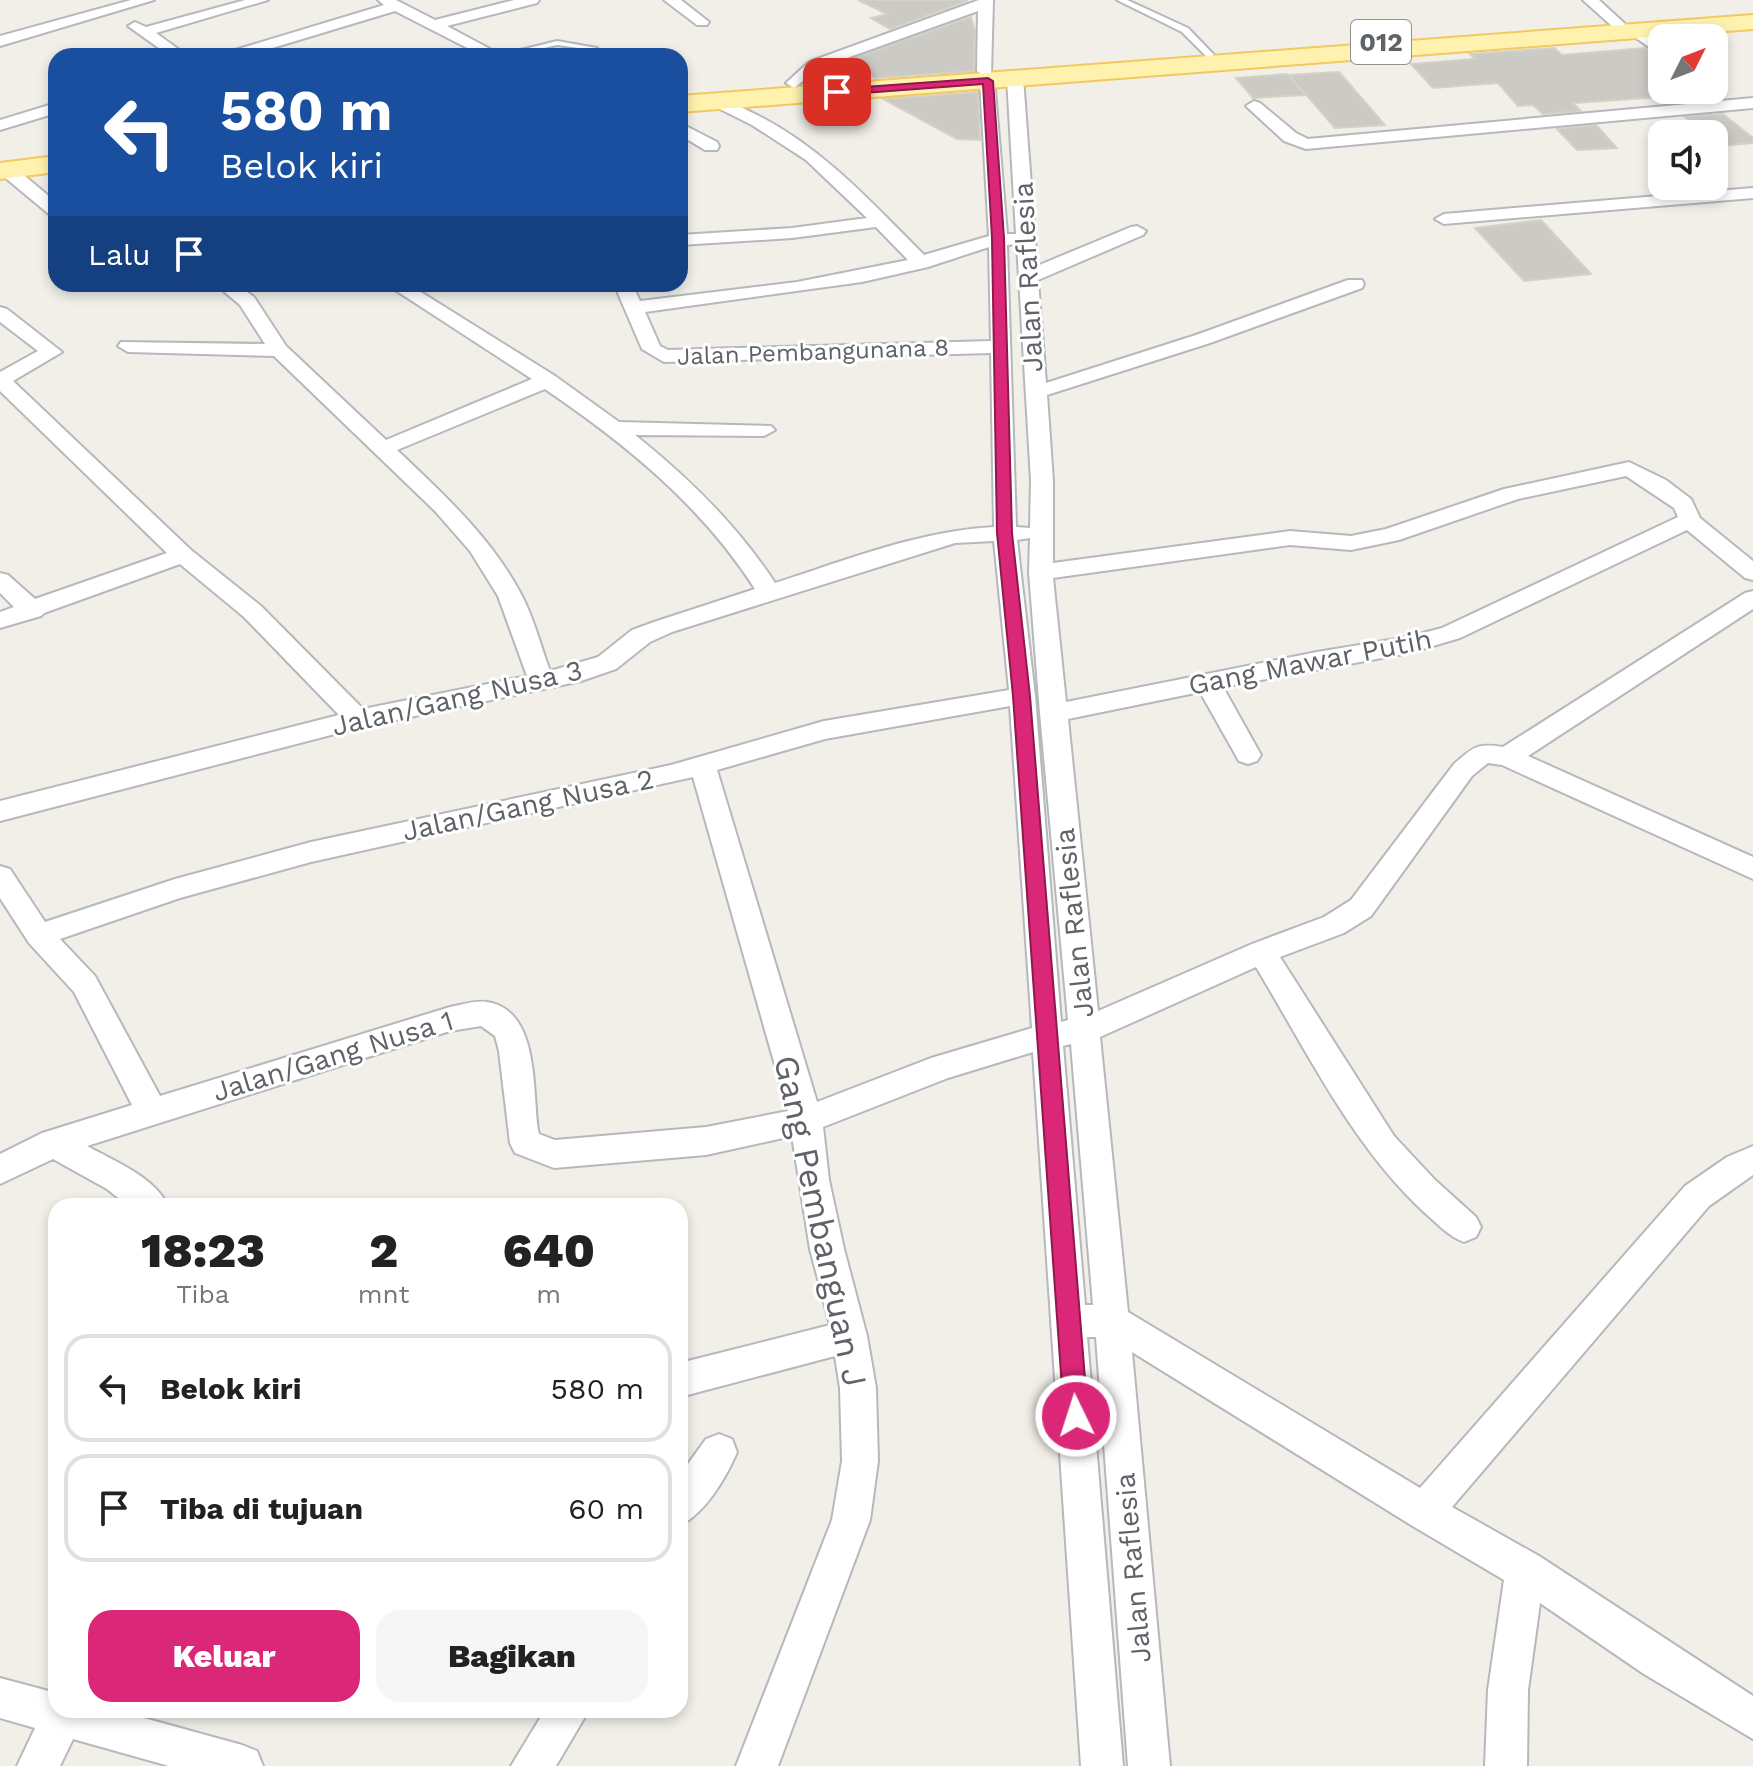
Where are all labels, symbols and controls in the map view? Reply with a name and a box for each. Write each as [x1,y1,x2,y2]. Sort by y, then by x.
road number: 012 [1351,20,1411,64]
north arrow [1648,24,1728,104]
map controls [1648,24,1728,200]
pin [803,58,871,126]
icon: arrive [815,70,859,114]
text: 580 m [220,78,393,144]
icon: left [88,80,192,184]
button: sound [1648,120,1728,200]
text: Belok kiri [220,145,383,187]
street label: Jalan Raflesia [1007,181,1049,373]
icon: arrive [167,232,211,276]
text: Lalu [88,237,151,272]
street label: Jalan Pembangunana 8 [676,333,950,371]
street label: Gang Mawar Putih [1185,622,1435,702]
street label: Jalan/Gang Nusa 3 [329,653,585,743]
street label: Jalan/Gang Nusa 2 [399,762,657,848]
street label: Jalan Raflesia [1048,826,1100,1020]
street label: Jalan/Gang Nusa 1 [209,1004,457,1108]
street label: Gang Pembanguan J [766,1052,876,1390]
text: 18:23 [141,1222,265,1279]
text: 2 [369,1222,398,1279]
text: 640 [502,1222,595,1279]
text: Tiba [176,1279,230,1309]
text: mnt [358,1279,409,1309]
text: m [536,1279,561,1309]
icon: left [92,1366,136,1410]
text: Belok kiri [160,1371,302,1406]
text: 580 m [551,1371,644,1406]
position arrow [1034,1374,1118,1458]
street label: Jalan Raflesia [1108,1471,1158,1664]
icon: arrive [92,1486,136,1530]
text: Tiba di tujuan [160,1491,363,1526]
text: 60 m [568,1491,644,1526]
button: Keluar [88,1610,360,1702]
button: Bagikan [376,1610,648,1702]

